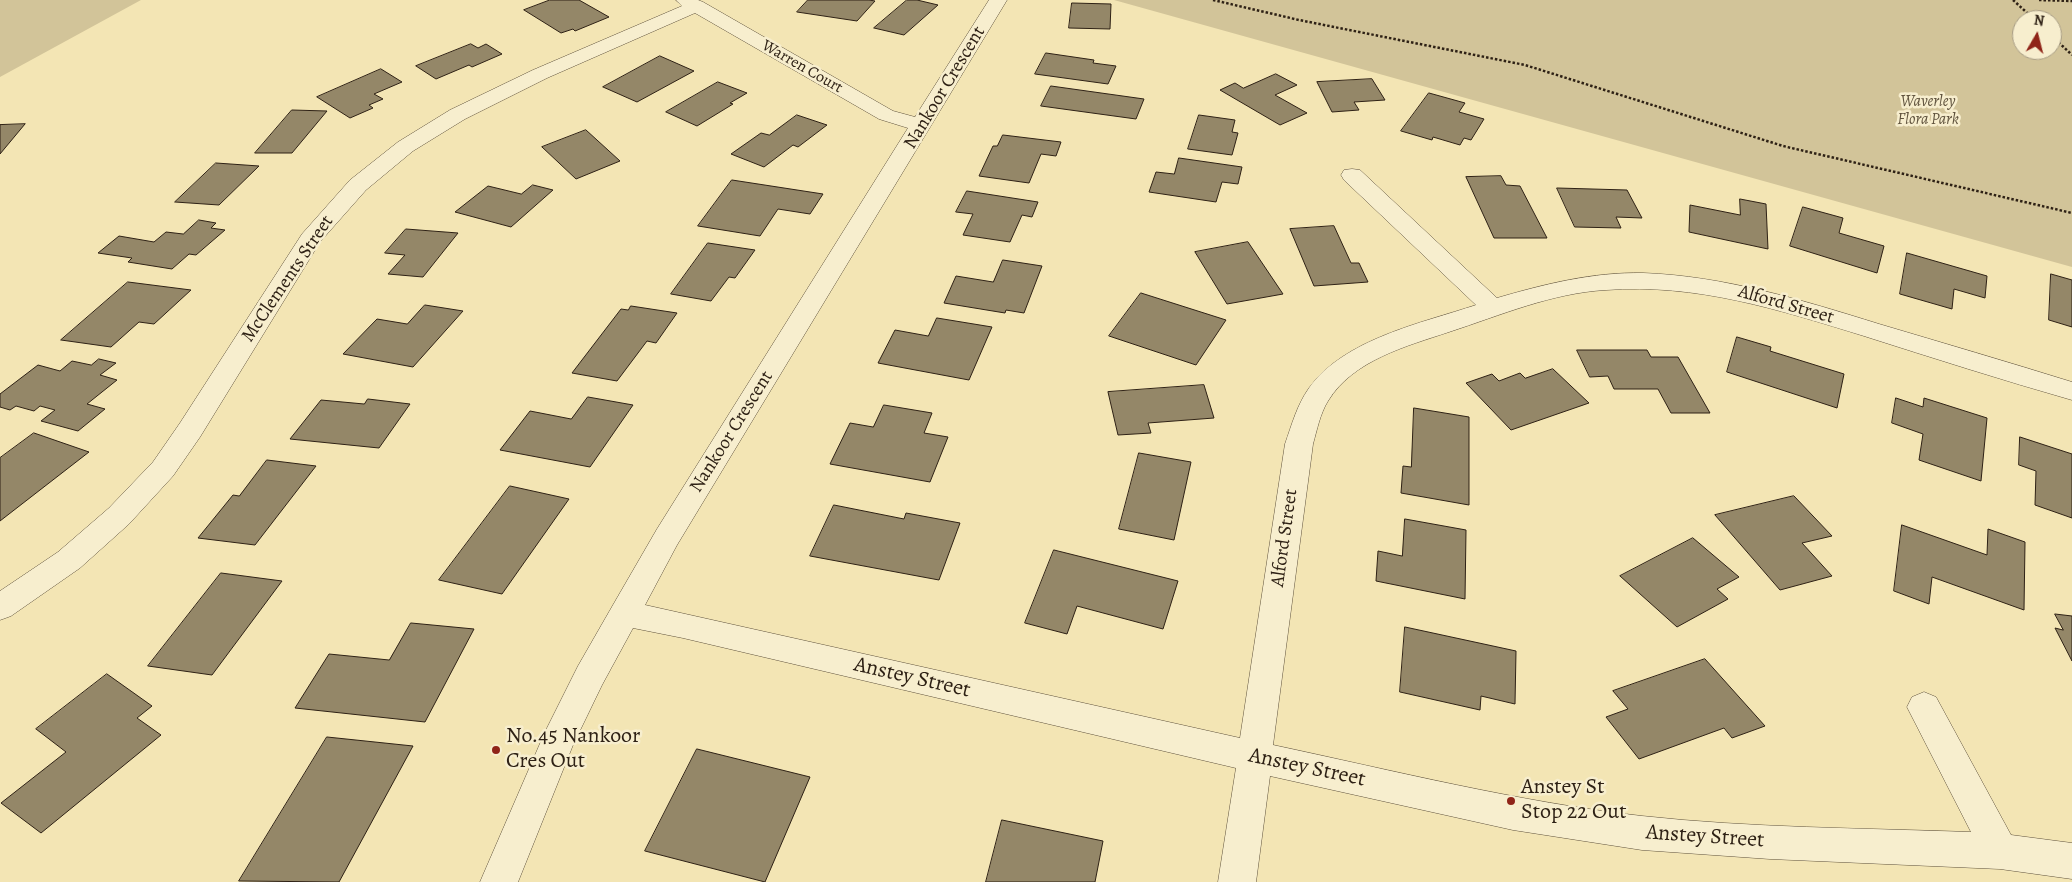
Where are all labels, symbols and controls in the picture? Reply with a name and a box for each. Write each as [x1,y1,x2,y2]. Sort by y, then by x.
north arrow [2012,10,2062,60]
text: N [2033,11,2045,31]
street label: Nankoor Crescent [899,22,991,154]
street label: Warren Court [758,36,846,98]
park label: Waverley Flora Park [1897,92,1959,130]
street label: McClements Street [237,211,339,347]
street label: Alford Street [1736,280,1836,330]
street label: Nankoor Crescent [685,367,779,497]
street label: Alford Street [1267,488,1303,588]
street label: Anstey Street [851,652,973,704]
place label: No.45 Nankoor Cres Out [506,724,640,776]
street label: Anstey Street [1246,743,1368,793]
marker: No.45 Nankoor Cres Out [490,744,502,756]
place label: Anstey St Stop 22 Out [1521,775,1626,826]
marker: Anstey St Stop 22 Out [1505,795,1517,807]
street label: Anstey Street [1645,820,1765,854]

